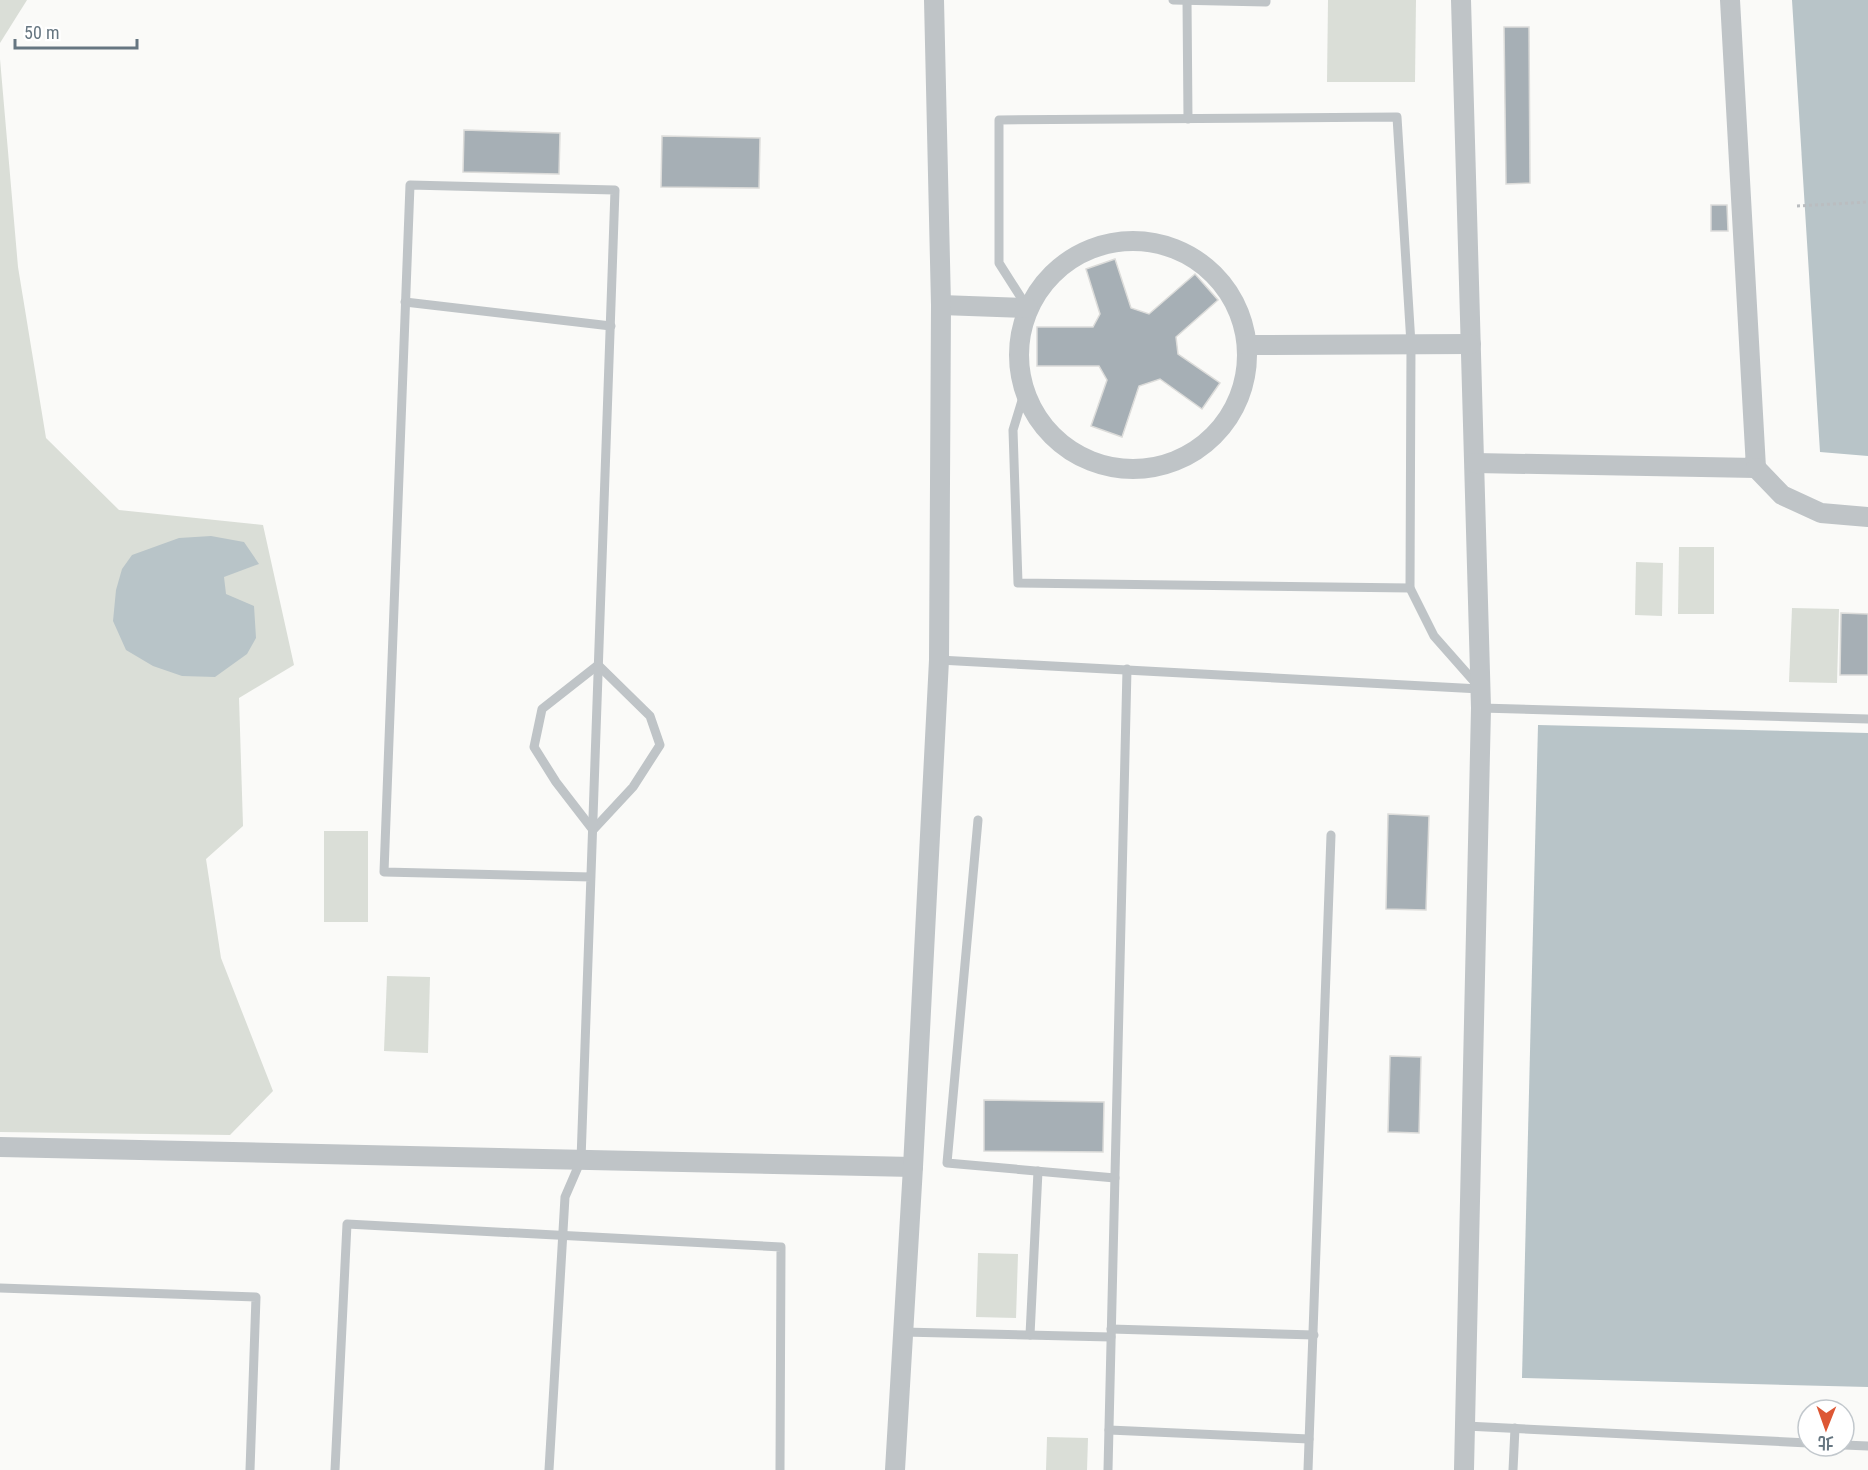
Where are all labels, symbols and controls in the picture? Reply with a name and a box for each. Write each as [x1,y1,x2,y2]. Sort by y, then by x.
scale bar [15,12,136,50]
text: 50 m [24,22,59,43]
north arrow [1796,1398,1856,1458]
text: 北 [1818,1433,1834,1452]

